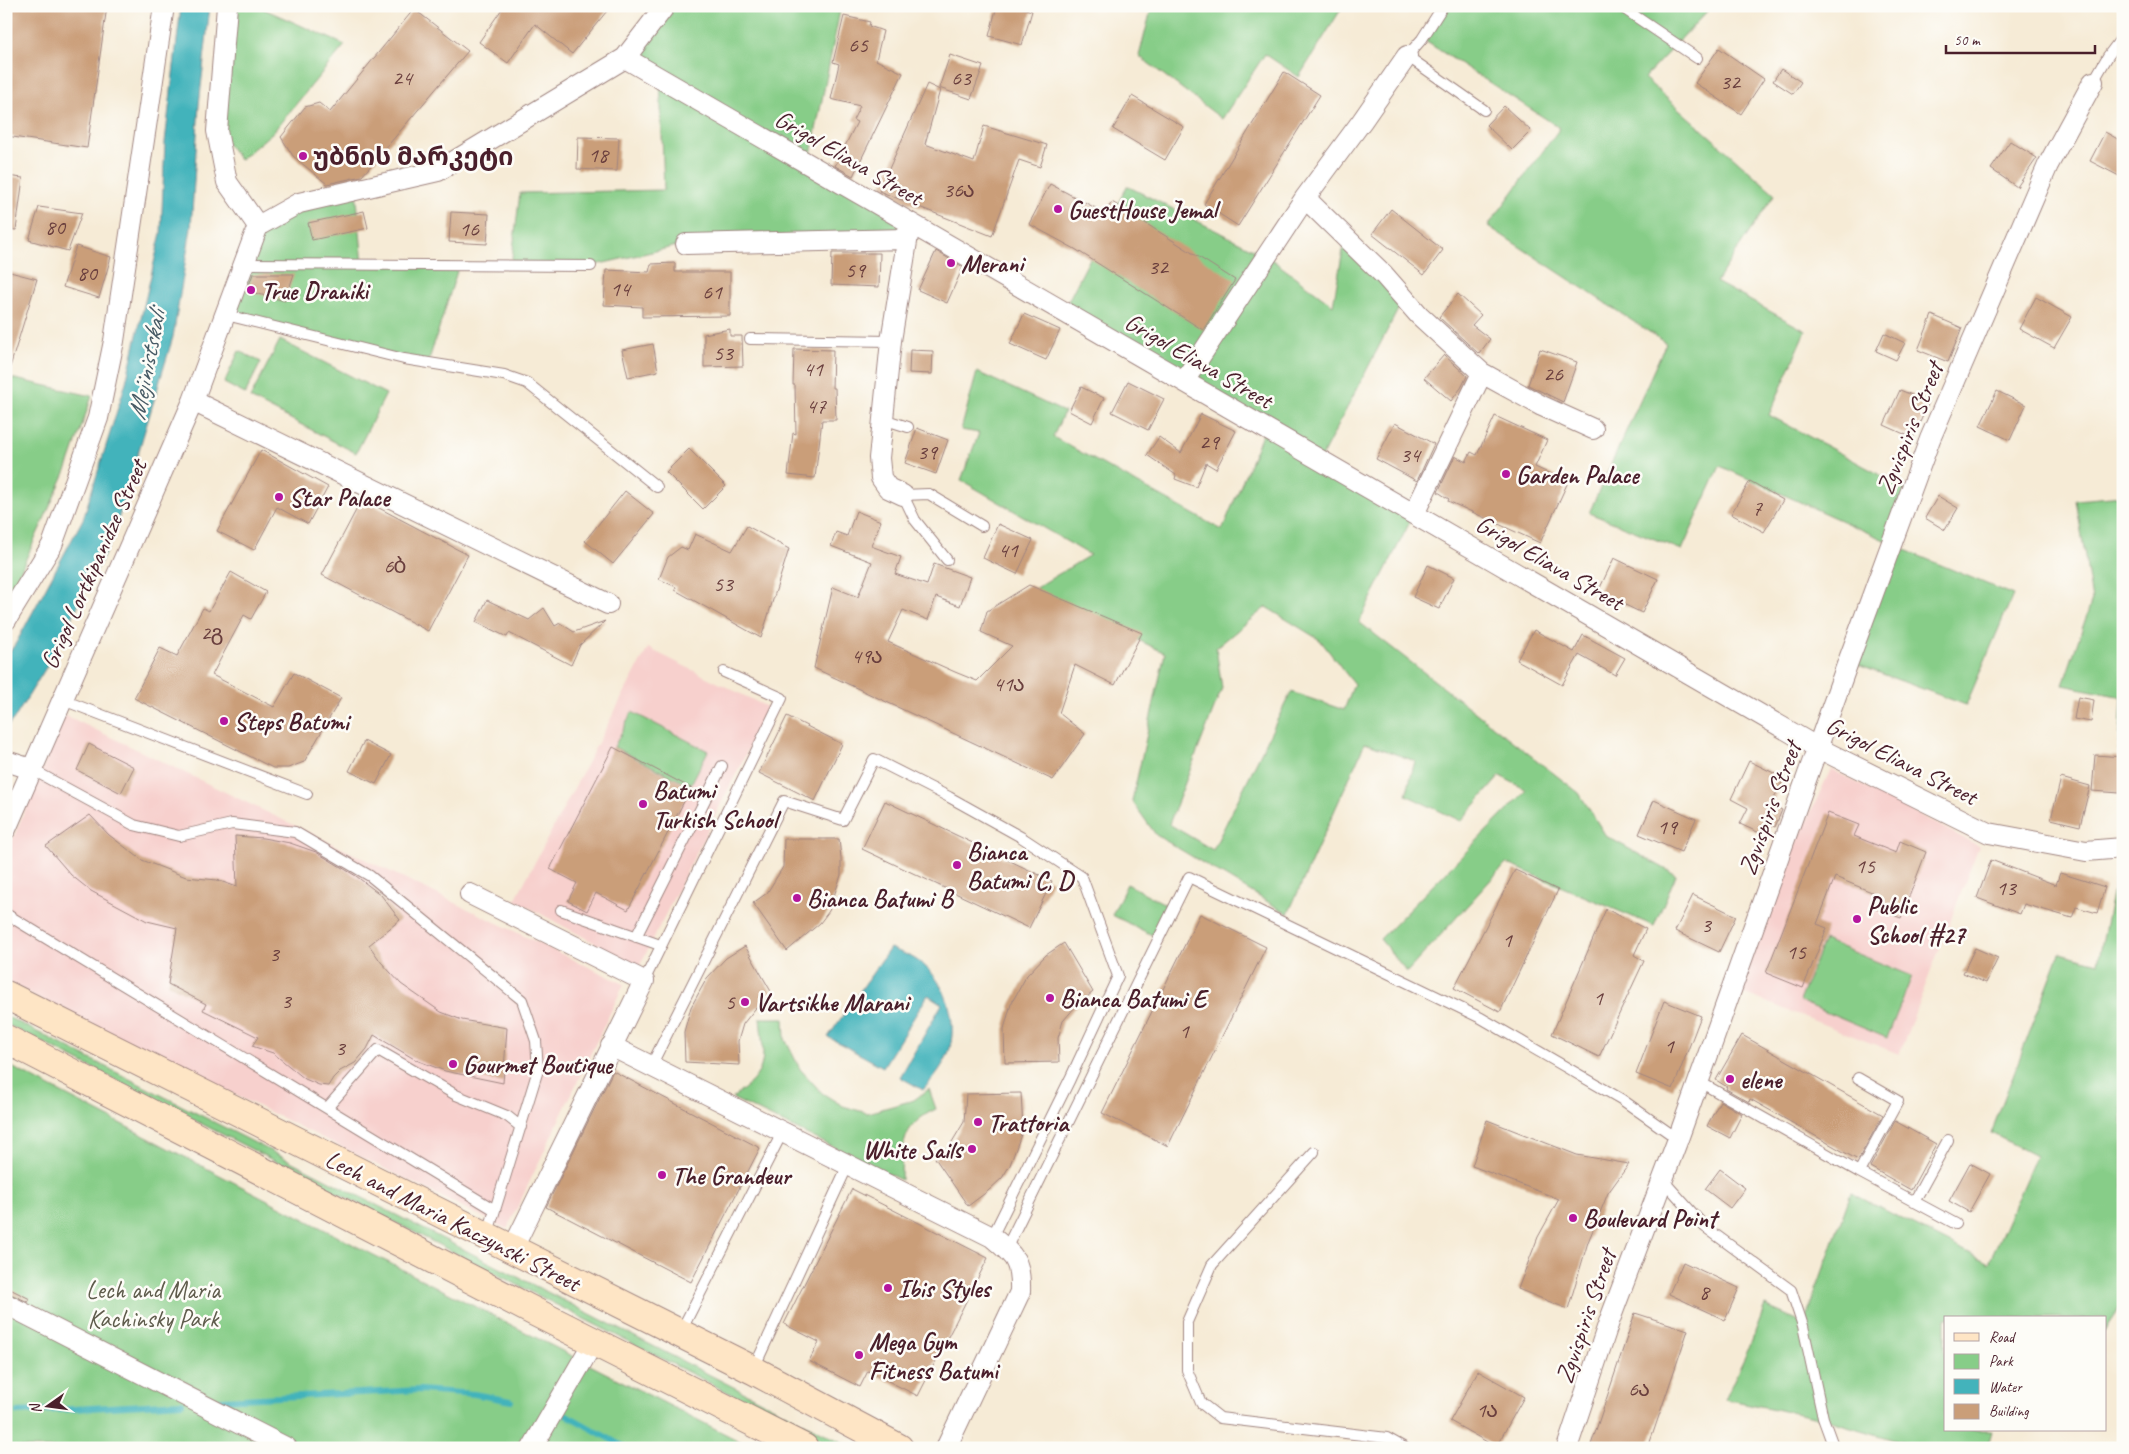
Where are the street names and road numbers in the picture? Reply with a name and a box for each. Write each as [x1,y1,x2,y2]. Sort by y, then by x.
street label: Grigol Eliava Street [769,103,930,214]
street label: Grigol Eliava Street [1119,306,1280,417]
street label: Zgvispiris Street [1869,354,1952,499]
street label: Grigol Lortkipanidze Street [33,452,156,674]
street label: Grigol Eliava Street [1470,508,1631,619]
street label: Grigol Eliava Street [1821,709,1985,814]
street label: Zgvispiris Street [1731,734,1810,879]
street label: Lech and Maria Kaczynski Street [320,1143,588,1300]
street label: Zgvispiris Street [1548,1242,1625,1387]

